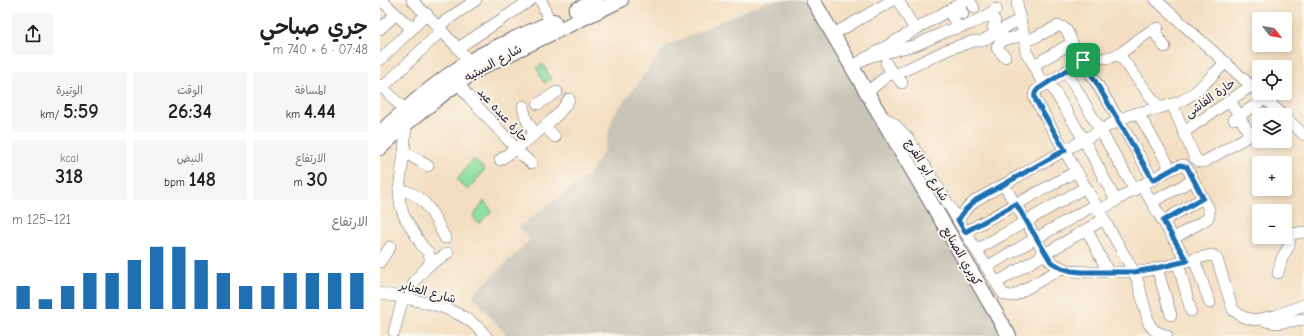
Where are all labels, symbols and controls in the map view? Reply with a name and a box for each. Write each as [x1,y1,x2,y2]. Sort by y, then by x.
north arrow [1252,12,1292,52]
map controls [1252,12,1292,244]
button: share [12,13,54,55]
text: جري صباحي [260,14,368,40]
text: 07:48 · 6 × 740 m [273,42,368,57]
street label: شارع السبتيه [462,42,525,86]
pin [1066,43,1100,77]
icon: arrive [1072,49,1094,71]
button: locate [1252,60,1292,100]
street label: حارة الفاشى [1182,75,1239,121]
text: الوتيرة [56,84,83,97]
text: الوقت [177,84,203,97]
text: المسافة [295,84,326,97]
street label: حارة عبده عيد [474,85,531,146]
text: 5:59 [63,100,99,123]
text: 26:34 [168,100,212,123]
text: 4.44 [304,100,336,123]
text: /km [40,108,63,121]
text: km [286,108,304,121]
button: layers [1252,108,1292,148]
street label: شارع ابو الفرج [901,136,952,205]
text: kcal [60,152,79,165]
text: النبض [177,152,203,165]
text: الارتفاع [295,152,326,165]
button: + [1252,156,1292,196]
text: 318 [55,165,83,188]
text: 148 [189,168,216,191]
text: 30 [306,168,328,191]
text: bpm [164,176,189,189]
text: m [294,176,306,189]
button: − [1252,204,1292,244]
text: 121–125 m [12,212,71,227]
text: الارتفاع [332,214,368,229]
street label: كوبري الصنايع [938,224,985,289]
street label: شارع العنابر [397,278,457,308]

